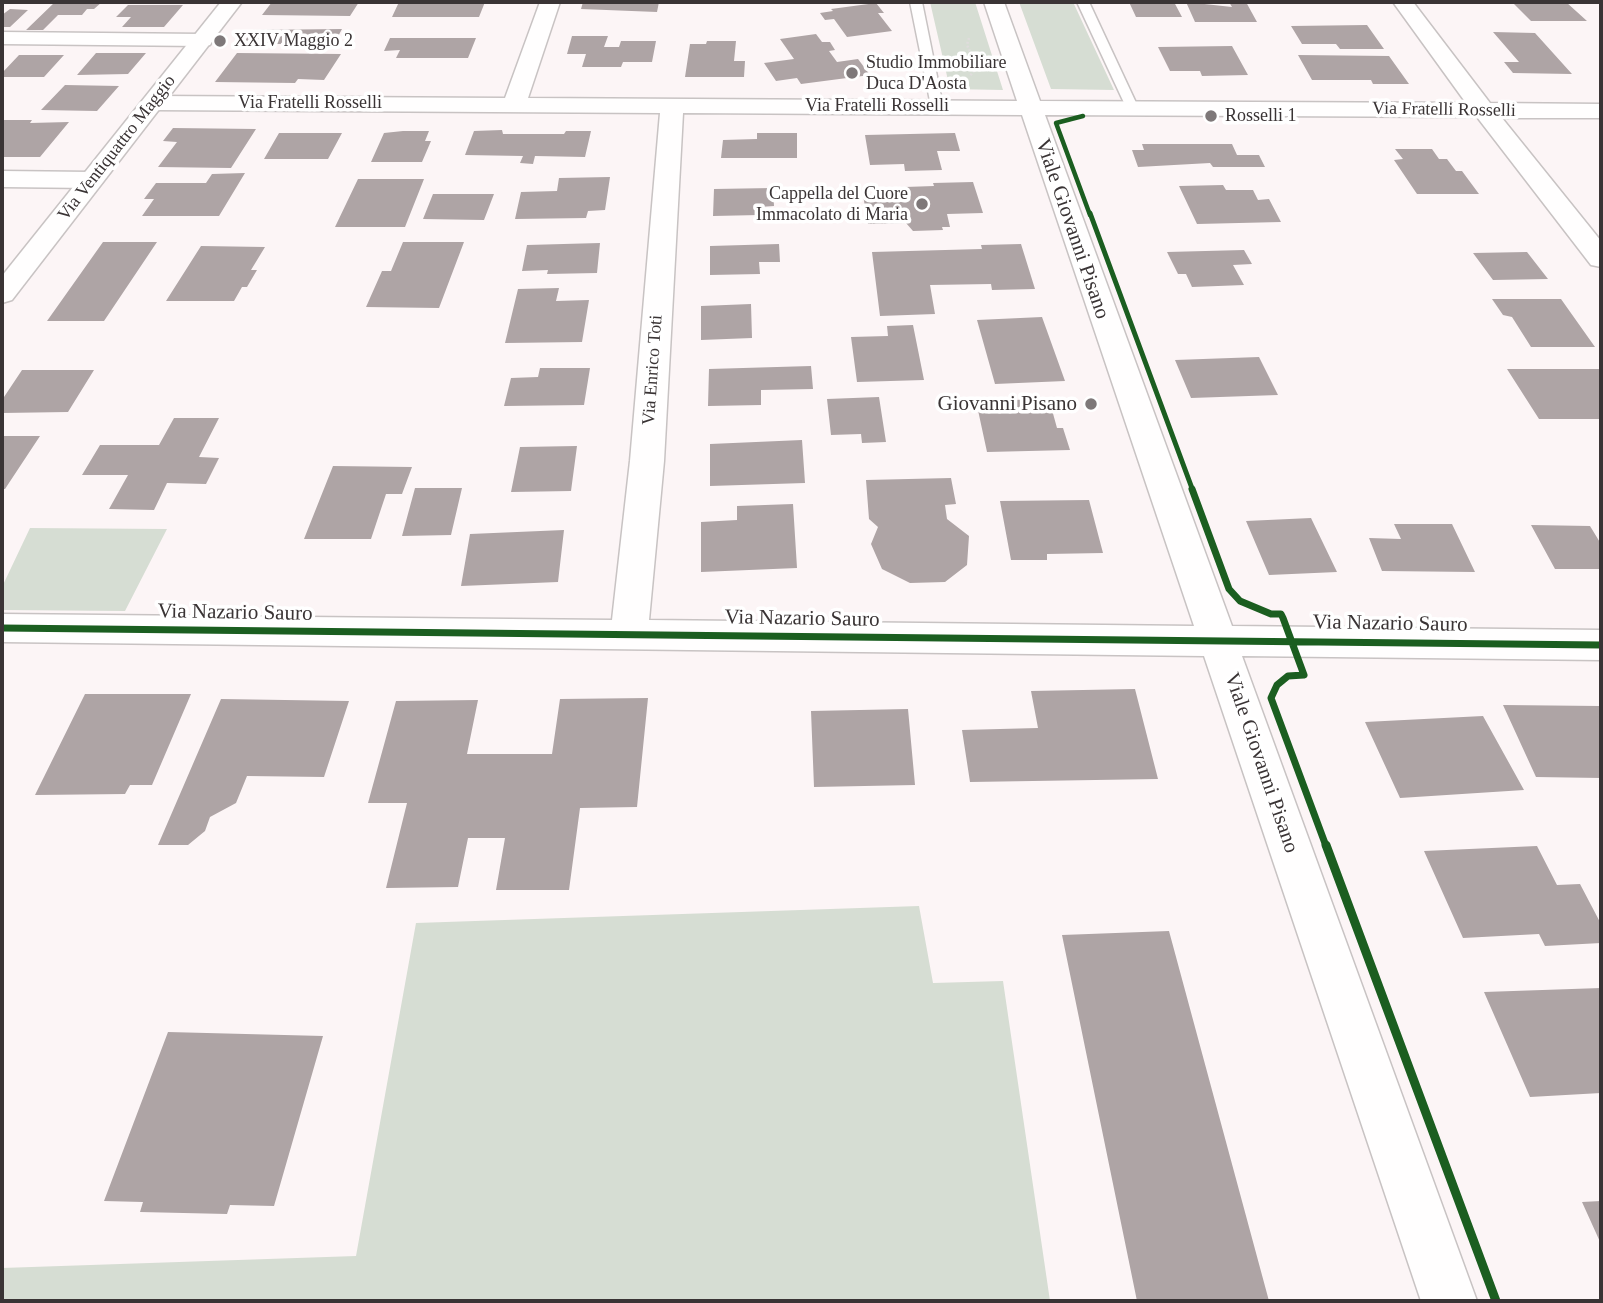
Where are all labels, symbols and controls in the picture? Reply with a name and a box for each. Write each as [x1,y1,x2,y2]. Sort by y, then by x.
place label: XXIV Maggio 2 [234,30,353,52]
marker: XXIV Maggio 2 [212,33,228,49]
place label: Studio Immobiliare Duca D'Aosta [866,52,1006,94]
marker: Studio Immobiliare Duca D'Aosta [844,65,860,81]
street label: Via Ventiquattro Maggio [53,71,181,225]
street label: Via Fratelli Rosselli [238,92,382,114]
street label: Via Fratelli Rosselli [805,95,949,117]
street label: Via Fratelli Rosselli [1372,98,1516,122]
place label: Rosselli 1 [1225,105,1297,127]
marker: Rosselli 1 [1203,108,1219,124]
street label: Viale Giovanni Pisano [1029,136,1115,322]
place label: Cappella del Cuore Immacolato di Maria [756,183,908,226]
marker: Cappella del Cuore Immacolato di Maria [914,196,930,212]
street label: Via Enrico Toti [638,314,668,426]
place label: Giovanni Pisano [938,391,1077,417]
marker: Giovanni Pisano [1083,396,1099,412]
street label: Via Nazario Sauro [157,599,313,627]
street label: Via Nazario Sauro [724,605,880,633]
street label: Via Nazario Sauro [1312,610,1468,638]
street label: Viale Giovanni Pisano [1218,670,1304,856]

